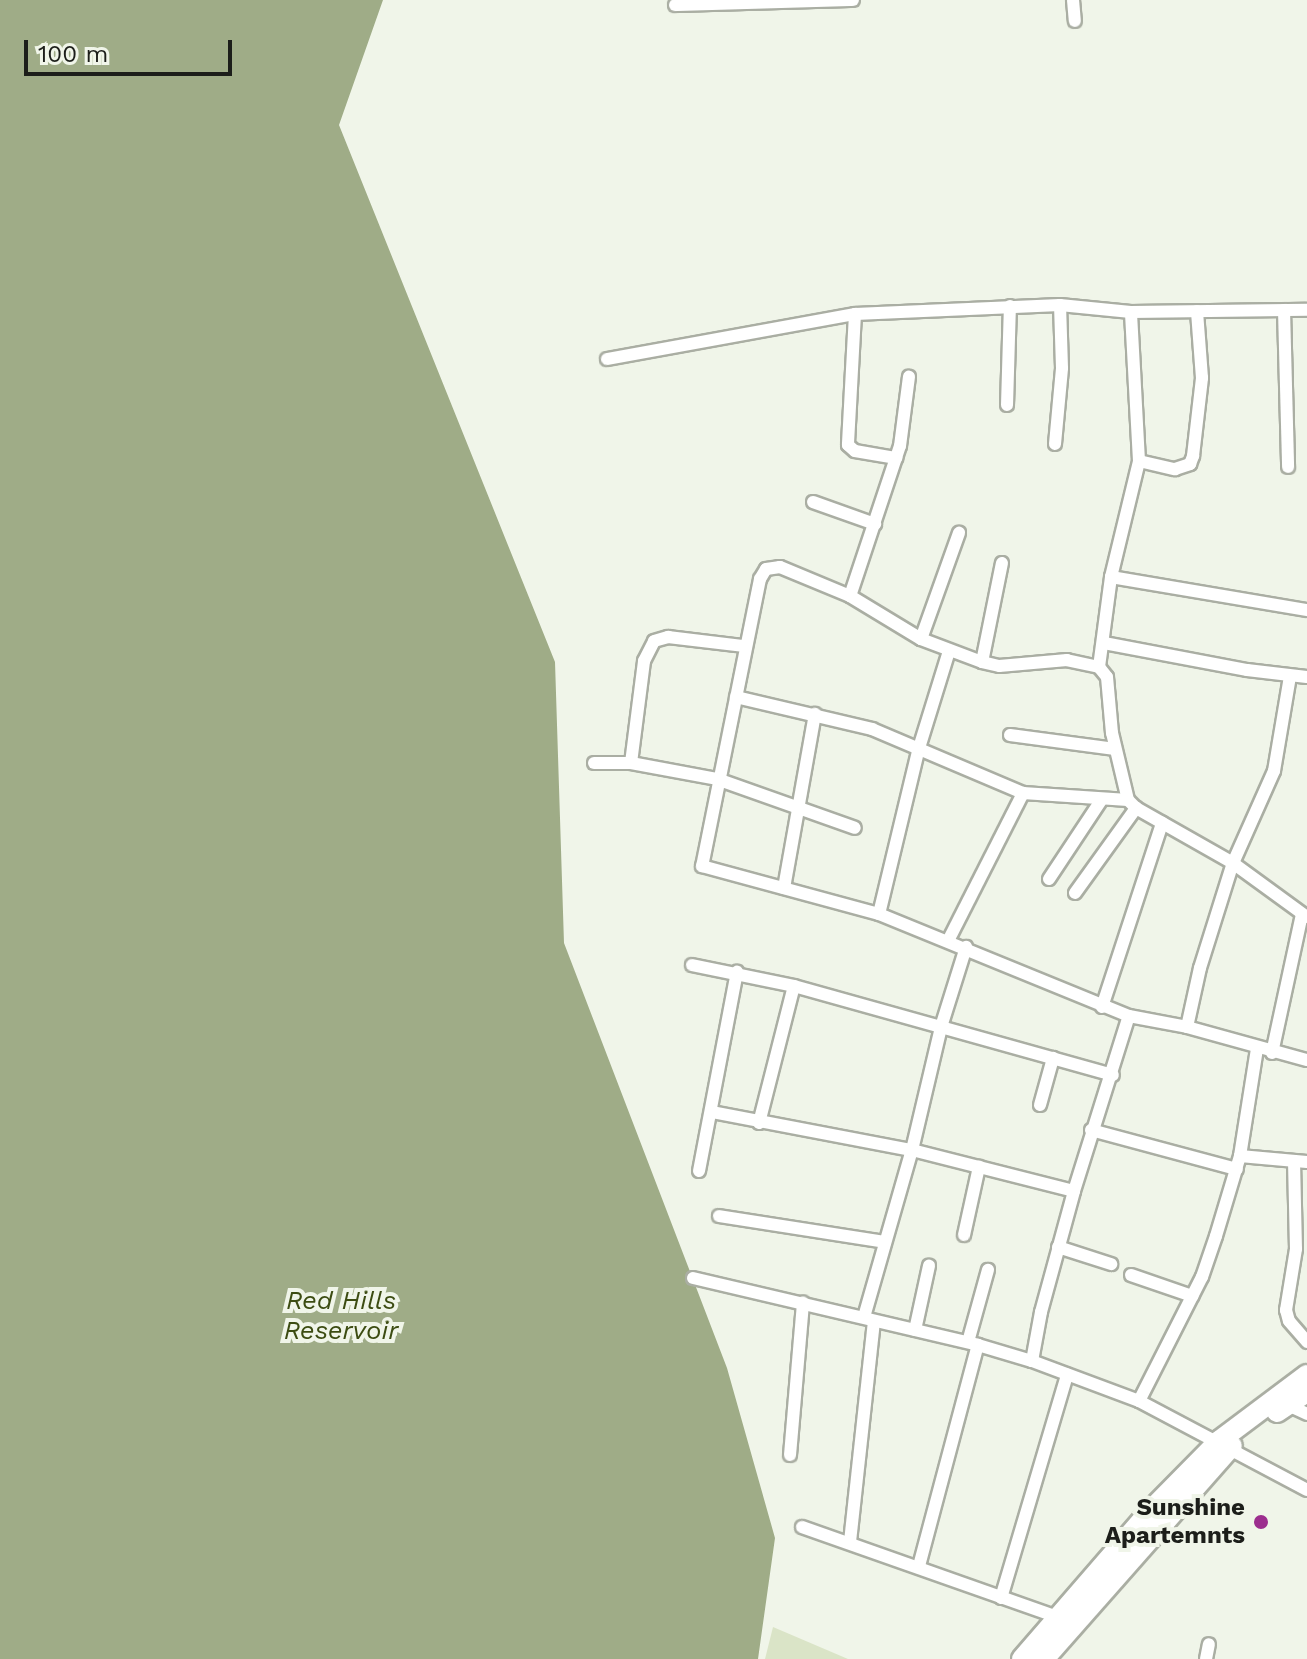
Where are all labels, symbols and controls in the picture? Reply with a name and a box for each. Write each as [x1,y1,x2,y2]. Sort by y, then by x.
scale bar [28,24,236,74]
text: 100 m [38,40,108,68]
water label: Red Hills Reservoir [284,1285,398,1346]
place label: Sunshine Apartemnts [1105,1494,1245,1550]
marker: Sunshine Apartemnts [1252,1513,1270,1531]

